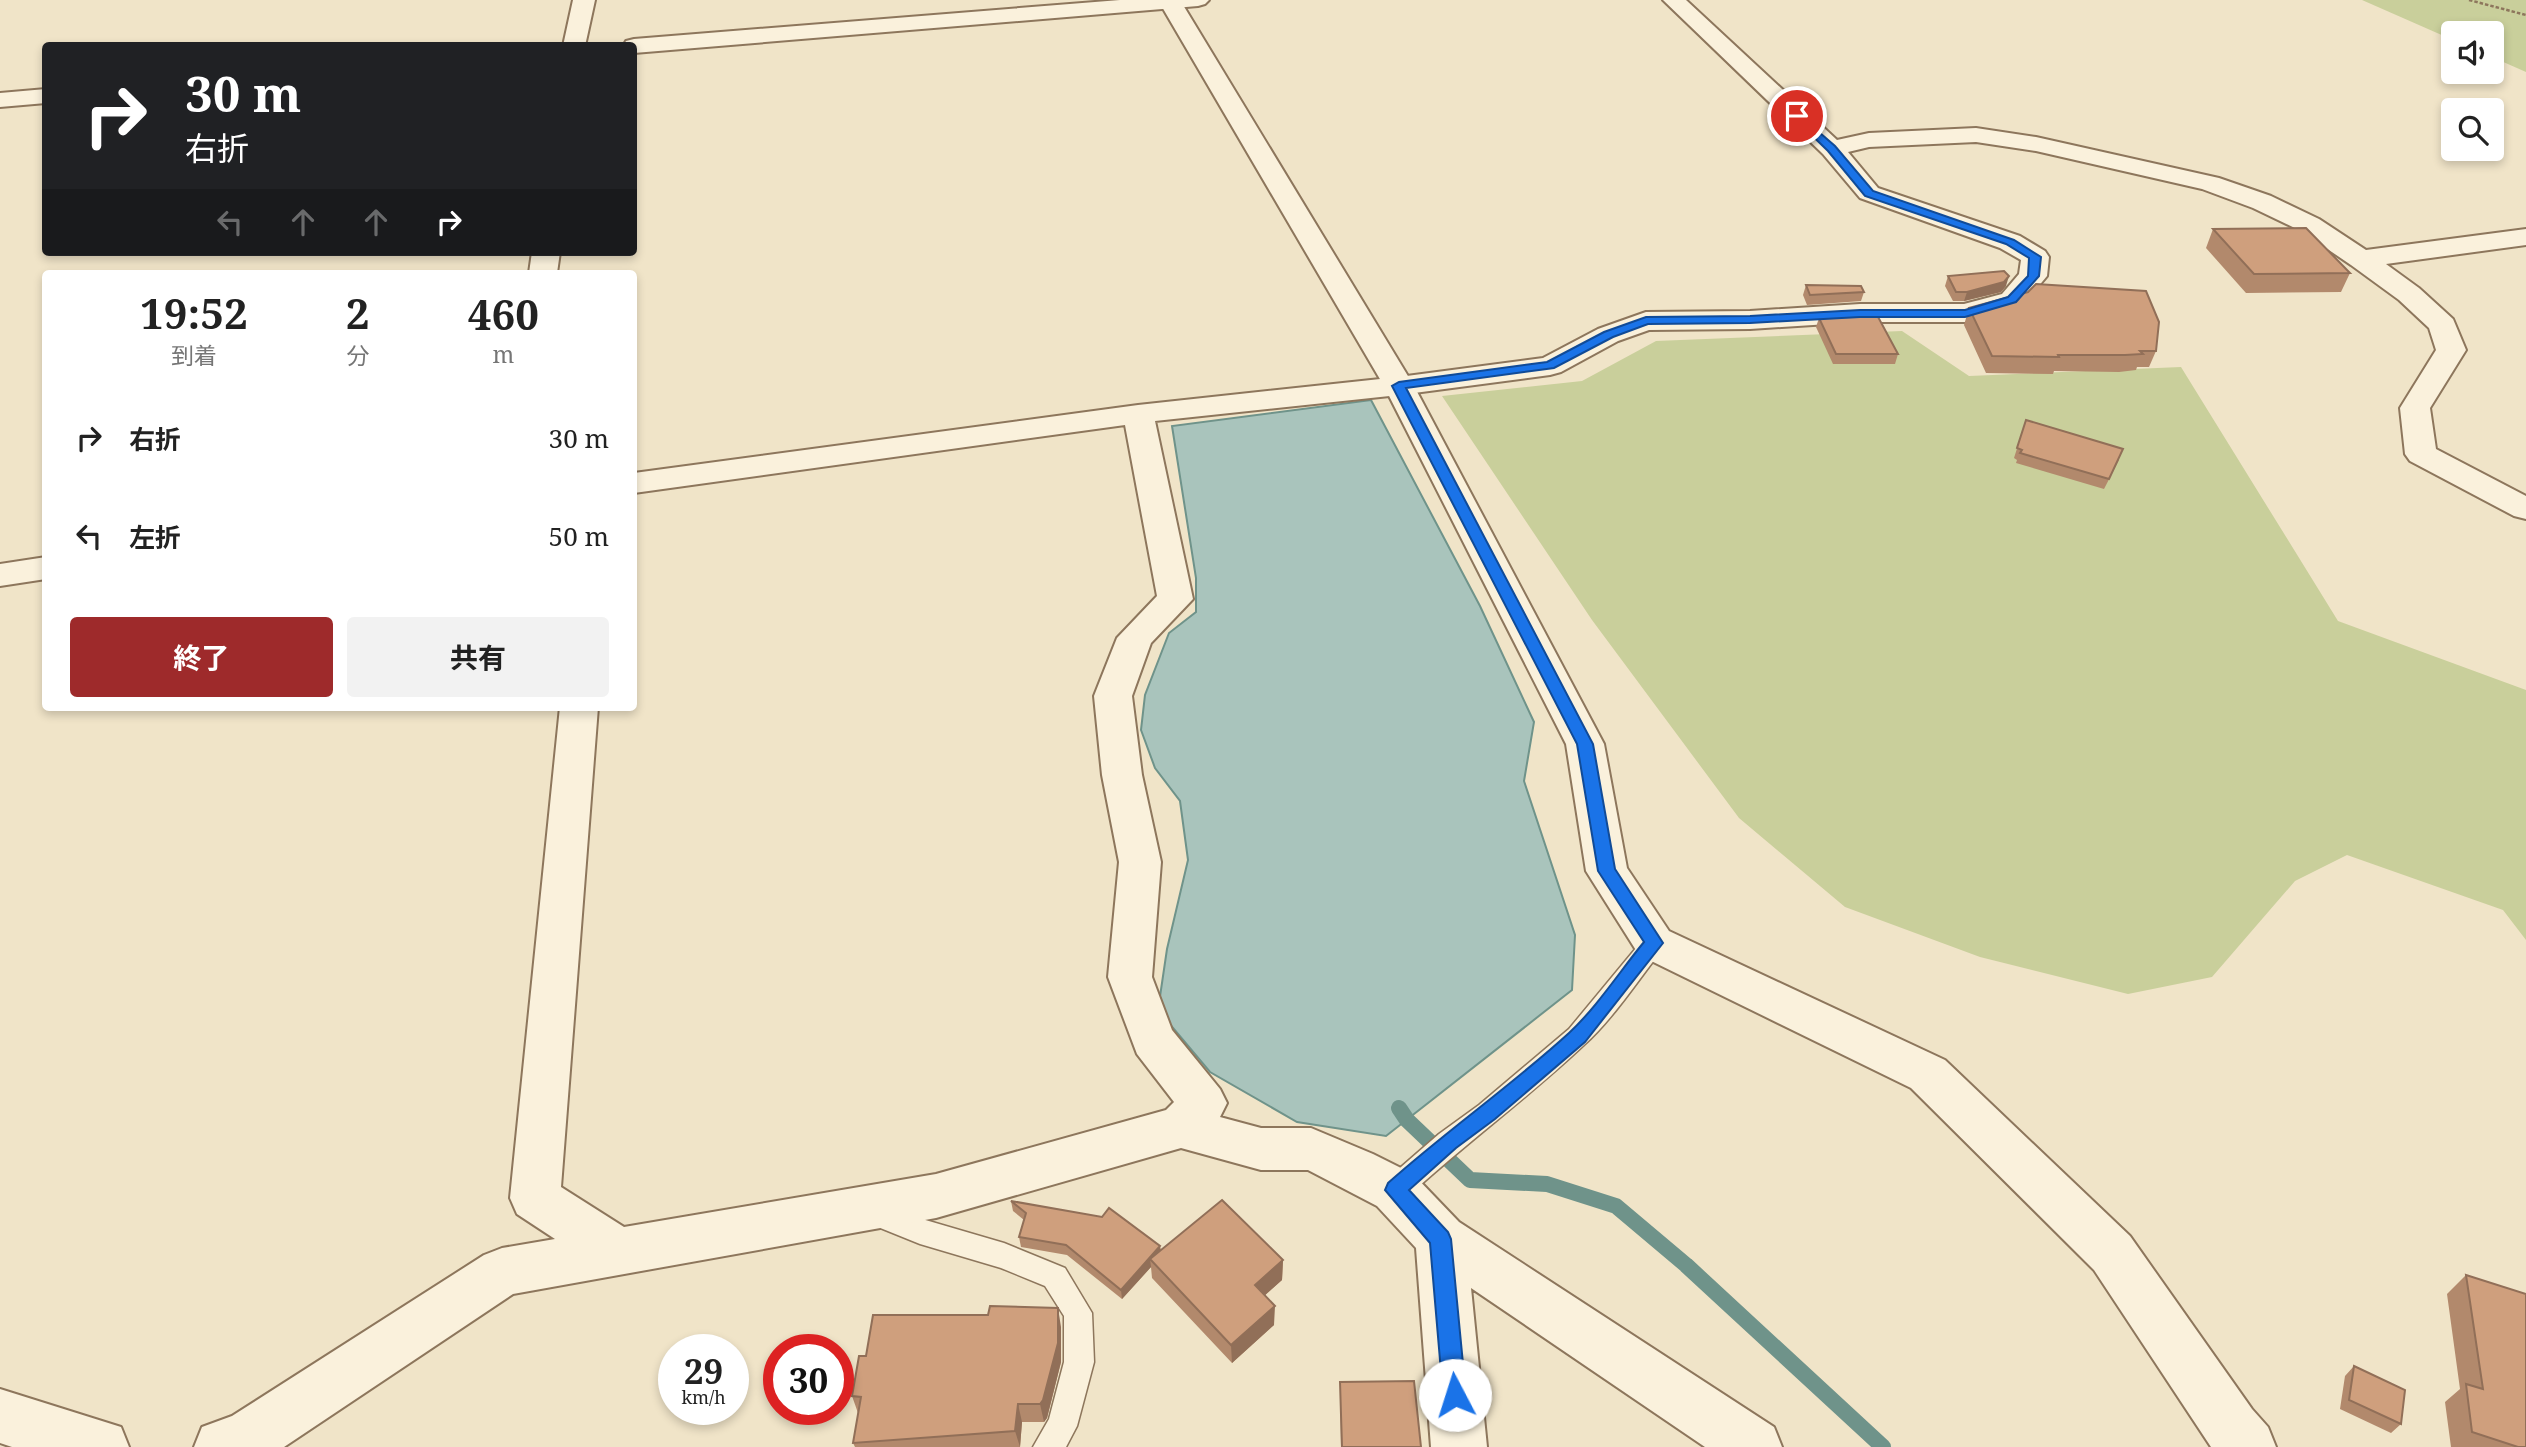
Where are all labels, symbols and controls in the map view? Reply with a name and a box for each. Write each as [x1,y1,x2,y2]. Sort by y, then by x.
map controls [2441,21,2504,161]
button: sound [2441,21,2504,84]
text: 30 m [185,60,301,126]
icon: right [70,70,161,161]
pin [1767,86,1827,146]
icon: arrive [1778,97,1816,135]
button: search [2441,98,2504,161]
text: 右折 [185,126,249,169]
icon: left [211,203,249,241]
icon: ahead [284,203,322,241]
icon: ahead [357,203,395,241]
icon: right [430,203,468,241]
text: 19:52 [140,284,248,341]
text: 2 [346,284,370,341]
text: 460 [468,285,539,342]
text: m [492,338,514,370]
text: 到着 [171,339,217,371]
text: 分 [346,339,369,371]
icon: right [70,419,108,457]
text: 30 m [549,420,609,456]
text: 右折 [129,421,181,457]
icon: left [70,517,108,555]
text: 50 m [549,518,609,554]
text: 左折 [129,519,181,555]
button: 終了 [70,617,333,697]
button: 共有 [347,617,609,697]
speed limit sign: 30 [763,1334,854,1425]
text: 29 [684,1347,723,1394]
position arrow [1418,1358,1492,1432]
text: km/h [681,1385,726,1409]

